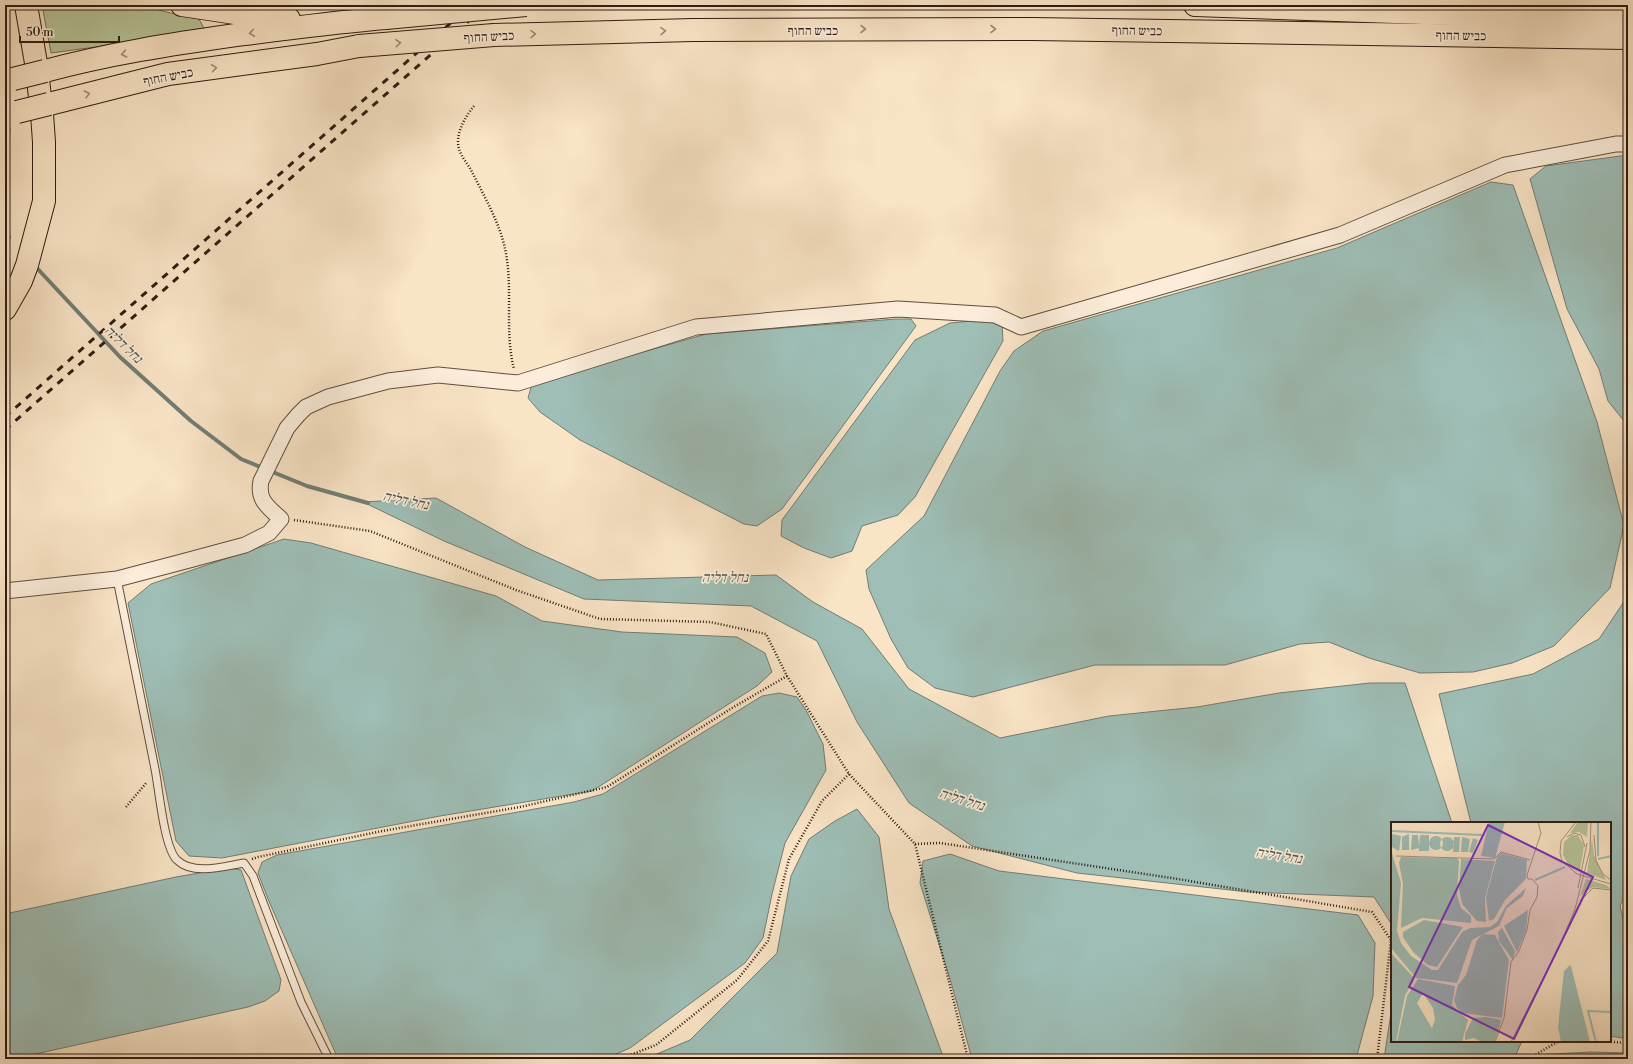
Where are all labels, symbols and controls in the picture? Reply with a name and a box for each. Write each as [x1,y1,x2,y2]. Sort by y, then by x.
scale bar [20,18,119,44]
street label: כביש החוף [788,23,838,39]
street label: כביש החוף [1112,23,1162,39]
text: 50 m [26,25,54,40]
one-way arrow [860,25,866,33]
one-way arrow [990,25,996,33]
one-way arrow [660,27,666,35]
one-way arrow [249,28,255,37]
street label: כביש החוף [463,28,515,46]
street label: כביש החוף [1436,28,1486,44]
one-way arrow [530,30,536,38]
one-way arrow [395,39,401,48]
one-way arrow [121,49,127,57]
street label: כביש החוף [142,64,195,90]
one-way arrow [211,64,218,73]
one-way arrow [83,90,90,99]
water label: נחל דליה [101,322,147,368]
water label: נחל דליה [381,487,432,515]
water label: נחל דליה [702,569,749,587]
water label: נחל דליה [937,785,988,816]
inset map [1391,822,1611,1042]
water label: נחל דליה [1255,843,1304,869]

